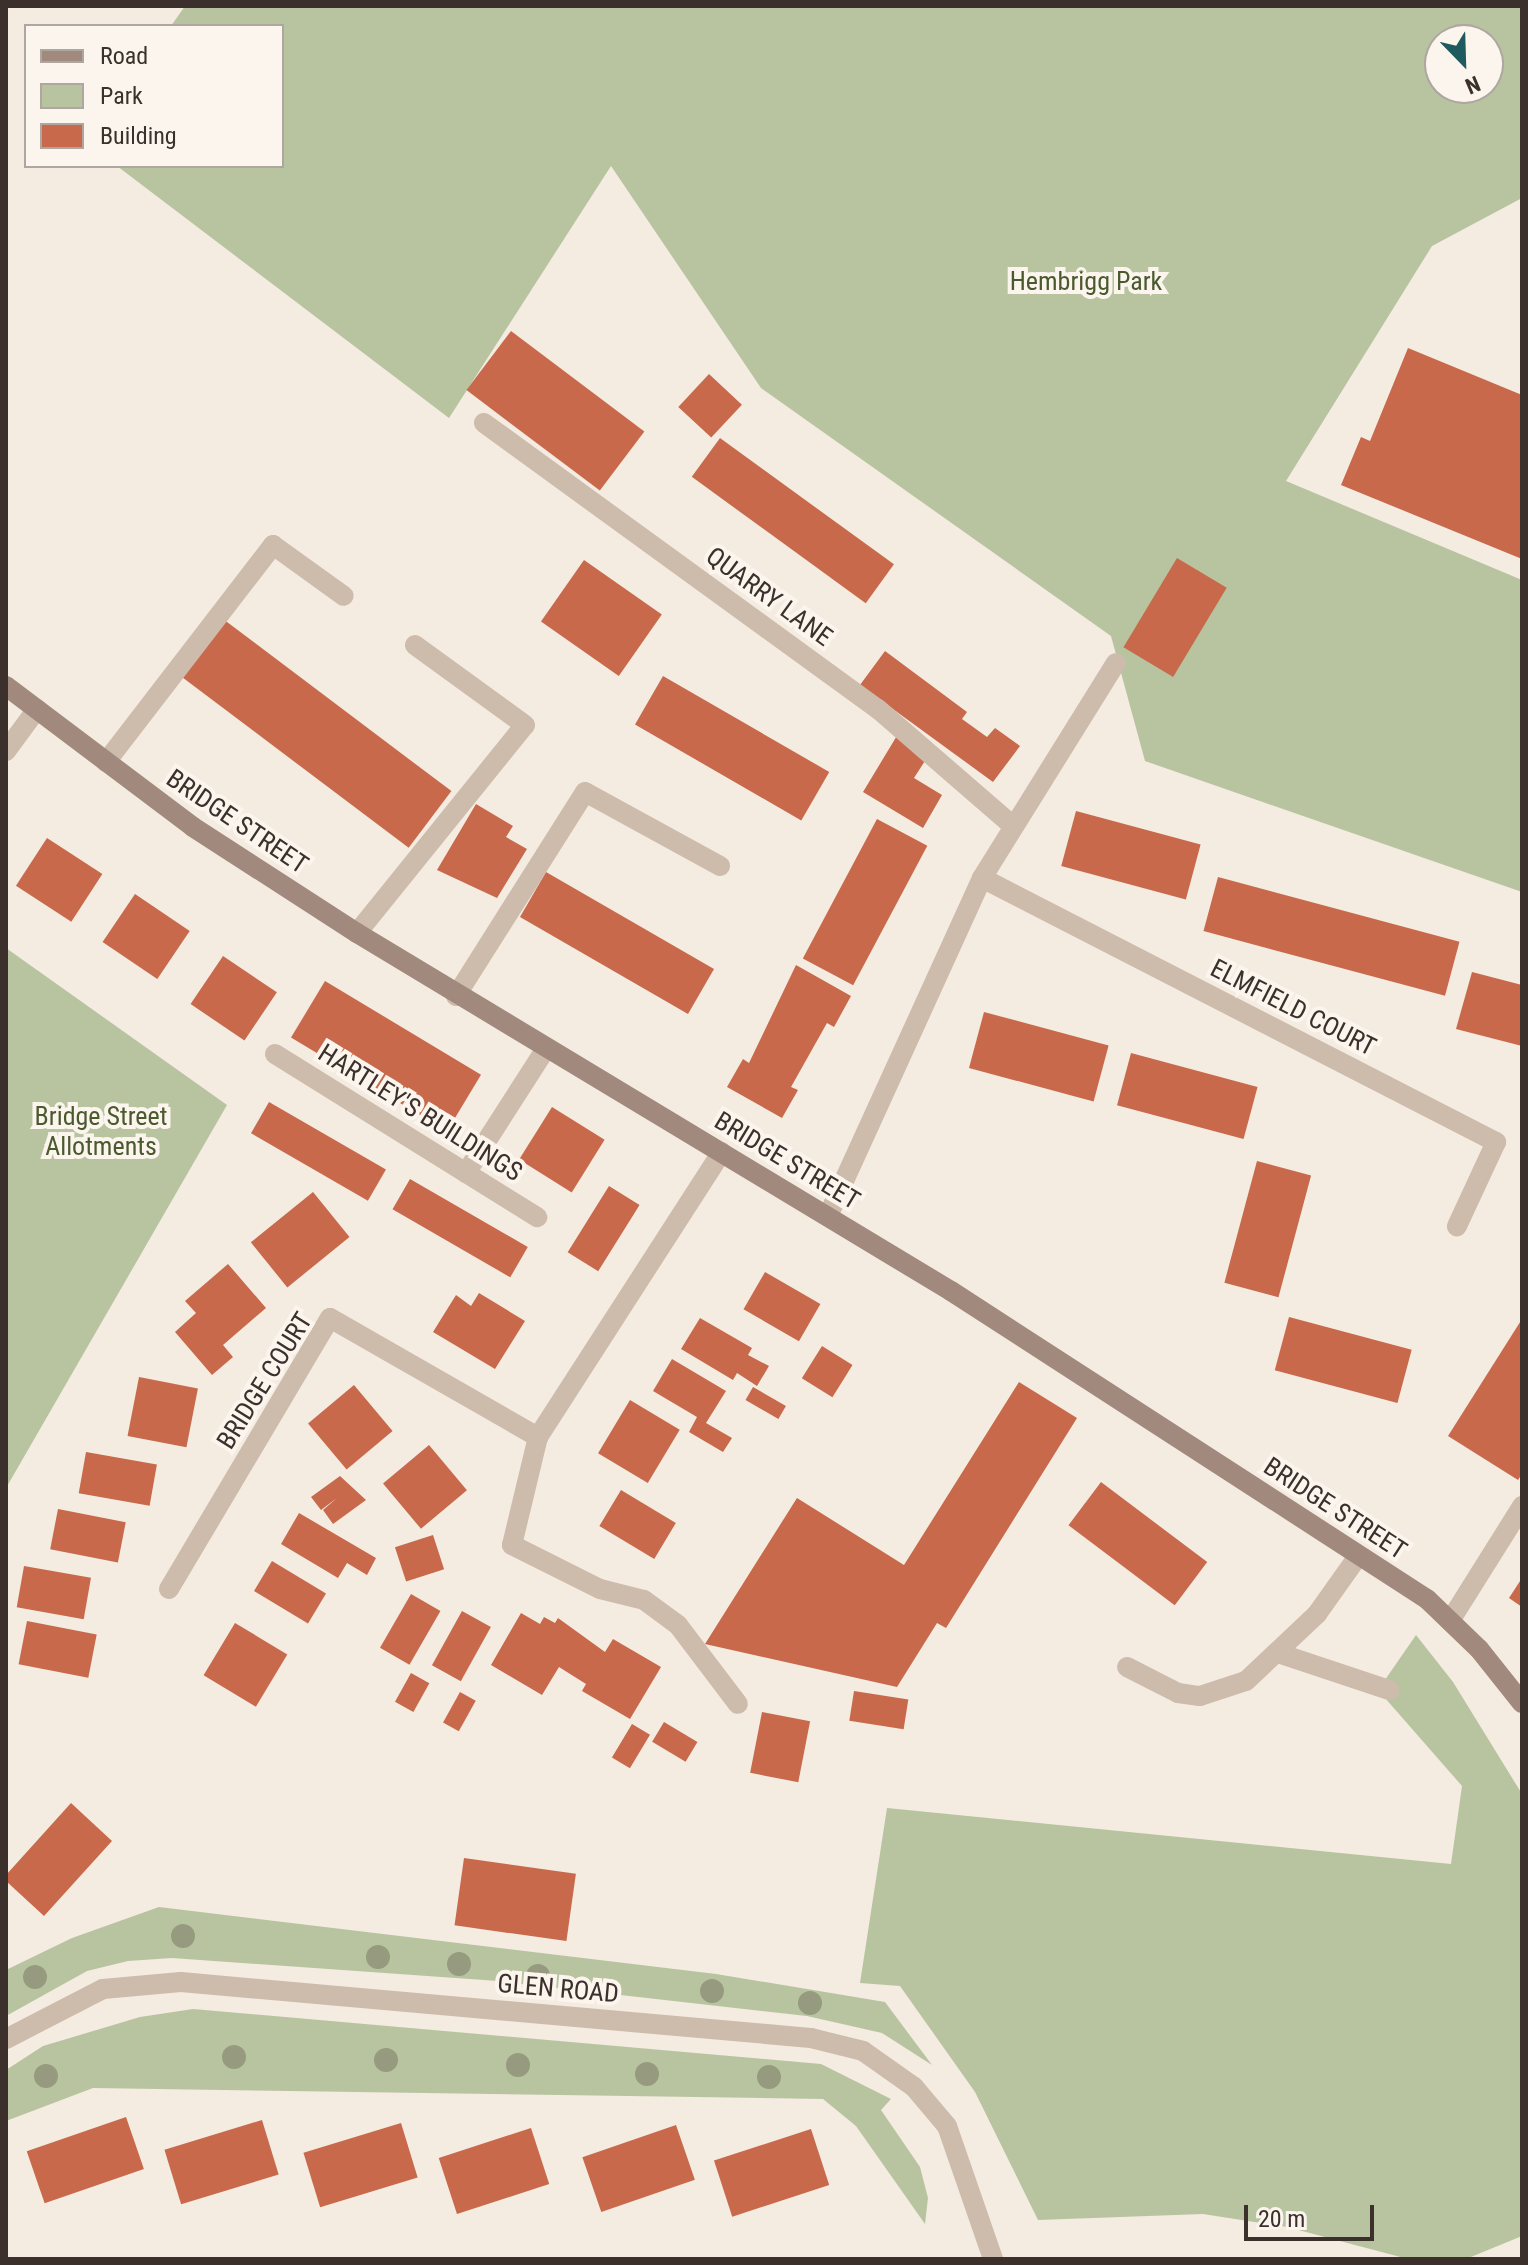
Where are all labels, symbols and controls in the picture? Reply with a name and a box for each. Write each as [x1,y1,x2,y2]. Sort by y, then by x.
legend [24,24,284,168]
north arrow [1424,24,1504,104]
text: Road [100,42,148,70]
text: N [1462,71,1484,99]
text: Park [100,82,143,110]
text: Building [100,122,177,150]
park label: Hembrigg Park [1010,266,1162,298]
street label: QUARRY LANE [700,541,838,653]
street label: BRIDGE STREET [160,763,314,881]
street label: ELMFIELD COURT [1205,953,1381,1063]
street label: HARTLEY'S BUILDINGS [312,1038,528,1188]
park label: Bridge Street Allotments [35,1101,167,1162]
street label: BRIDGE STREET [709,1105,865,1217]
street label: BRIDGE COURT [211,1307,319,1455]
street label: BRIDGE STREET [1258,1451,1412,1567]
street label: GLEN ROAD [496,1968,620,2010]
scale bar [1248,2189,1378,2239]
text: 20 m [1258,2205,1305,2233]

